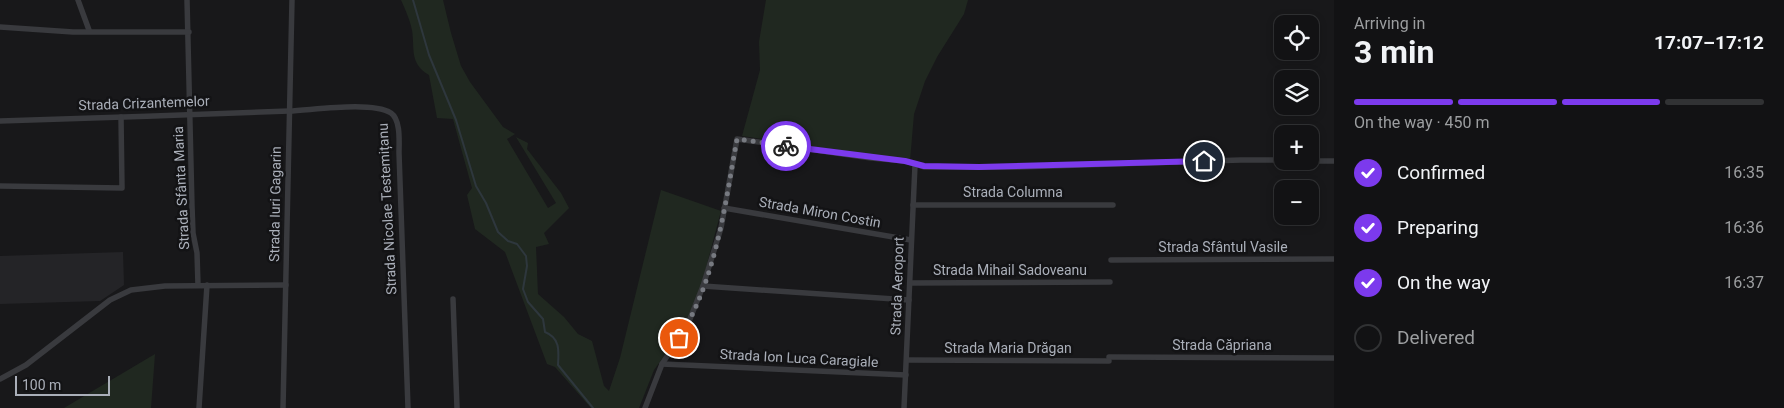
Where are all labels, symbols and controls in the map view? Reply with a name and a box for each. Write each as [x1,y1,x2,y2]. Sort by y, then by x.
text: Arriving in [1354,14,1425,33]
map controls [1274,15,1319,225]
button: locate [1274,15,1319,60]
text: 17:07–17:12 [1654,31,1764,54]
text: 3 min [1354,33,1434,71]
button: layers [1274,70,1319,115]
street label: Strada Crizantemelor [78,93,210,113]
text: On the way · 450 m [1354,113,1490,132]
courier [761,121,811,171]
street label: Strada Nicolae Testemițanu [375,123,400,295]
button: + [1274,125,1319,170]
street label: Strada Sfânta Maria [170,126,192,250]
icon: bike [772,132,800,160]
pin [1183,140,1225,182]
street label: Strada Iuri Gagarin [266,146,284,262]
icon: home [1190,147,1218,175]
icon: check [1354,159,1382,187]
text: Confirmed [1397,161,1485,184]
text: 16:35 [1724,163,1764,182]
button: − [1274,180,1319,225]
street label: Strada Columna [963,184,1063,200]
street label: Strada Miron Costin [758,193,882,231]
icon: check [1354,214,1382,242]
text: Preparing [1397,216,1479,239]
text: 16:36 [1724,218,1764,237]
street label: Strada Aeroport [887,236,907,336]
street label: Strada Sfântul Vasile [1158,239,1288,255]
street label: Strada Mihail Sadoveanu [933,262,1087,278]
icon: check [1354,269,1382,297]
text: On the way [1397,271,1490,294]
text: 16:37 [1724,273,1764,292]
pin [658,317,700,359]
icon: bag [665,324,693,352]
text: Delivered [1397,326,1475,349]
street label: Strada Căpriana [1172,337,1272,353]
street label: Strada Maria Drăgan [944,340,1072,356]
street label: Strada Ion Luca Caragiale [719,346,879,370]
scale bar [15,373,110,396]
text: 100 m [22,377,61,393]

